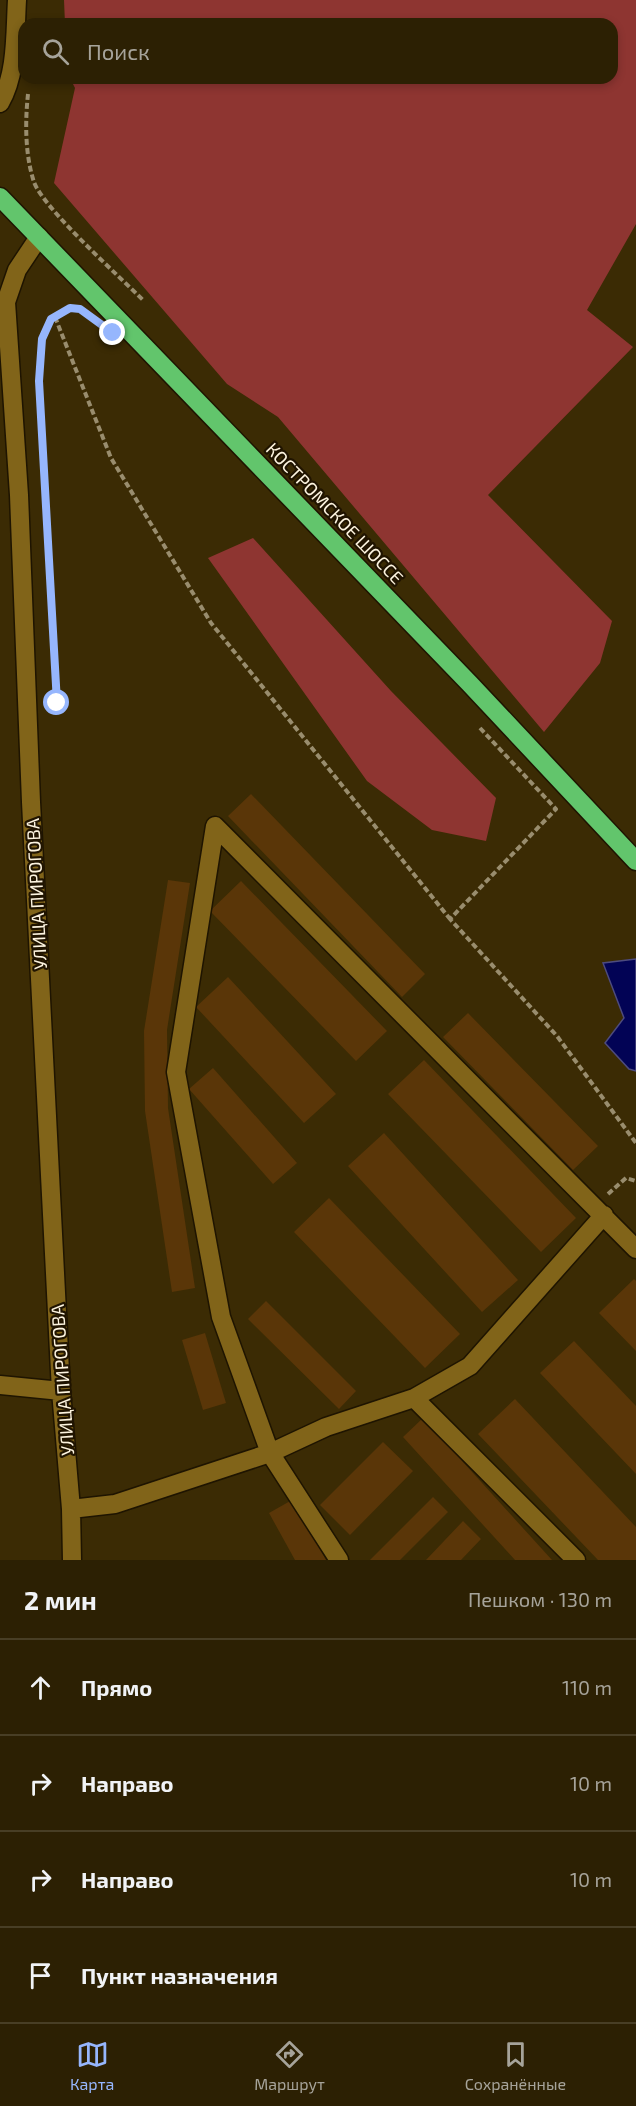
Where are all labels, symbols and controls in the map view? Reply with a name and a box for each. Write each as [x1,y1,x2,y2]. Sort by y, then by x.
search box [18,18,618,84]
icon: search [39,35,72,68]
text: Поиск [87,38,150,64]
route end [99,319,125,345]
street label: КОСТРОМСКОЕ ШОССЕ [262,438,408,588]
route start [43,689,69,715]
street label: УЛИЦА ПИРОГОВА [21,817,51,970]
street label: УЛИЦА ПИРОГОВА [46,1303,78,1456]
text: 2 мин [24,1584,97,1615]
text: Пешком · 130 m [468,1587,612,1611]
icon: ahead [24,1671,57,1704]
text: Прямо [81,1674,152,1700]
text: 110 m [562,1675,612,1699]
icon: right [24,1767,57,1800]
text: Направо [81,1770,174,1796]
text: 10 m [570,1771,612,1795]
icon: right [24,1863,57,1896]
text: Направо [81,1866,174,1892]
text: 10 m [570,1867,612,1891]
icon: arrive [24,1959,57,1992]
text: Пункт назначения [81,1962,278,1988]
tab: Карта [70,2038,114,2093]
tab: Маршрут [254,2038,325,2093]
tab: Сохранённые [465,2038,566,2093]

